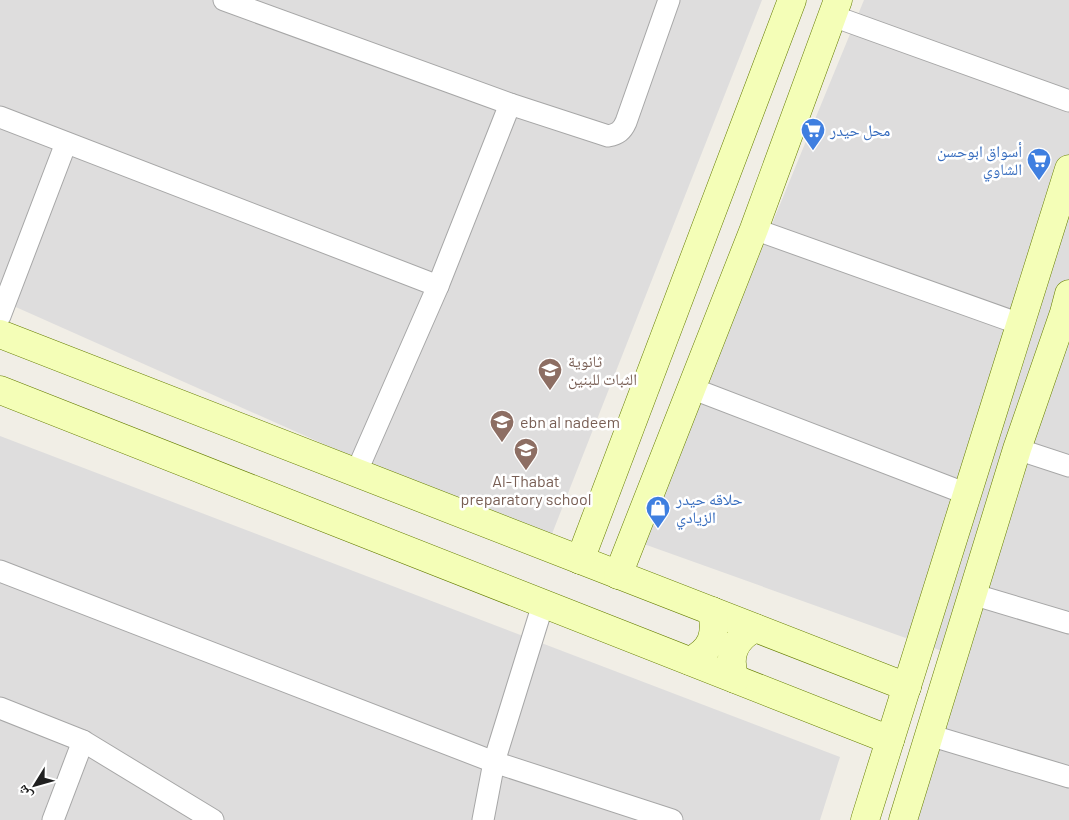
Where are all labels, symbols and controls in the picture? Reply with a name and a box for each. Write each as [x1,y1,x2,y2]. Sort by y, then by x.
supermarket icon: محل حيدر [800,117,826,151]
place label: محل حيدر [829,120,890,141]
place label: أسواق ابوحسن الشاوي [937,141,1022,182]
supermarket icon: أسواق ابوحسن الشاوي [1026,147,1052,181]
place label: ثانوية الثبات للبنين [568,351,637,390]
school or university icon: ثانوية الثبات للبنين [537,357,563,391]
school or university icon: ebn al nadeem [489,409,515,443]
place label: ebn al nadeem [520,412,620,431]
school or university icon: Al-Thabat preparatory school [513,437,539,471]
place label: Al-Thabat preparatory school [461,471,591,508]
place label: حلاقه حيدر الزيادي [675,489,743,530]
shop icon: حلاقه حيدر الزيادي [645,495,671,529]
north arrow [10,760,60,810]
text: ش [13,781,36,804]

